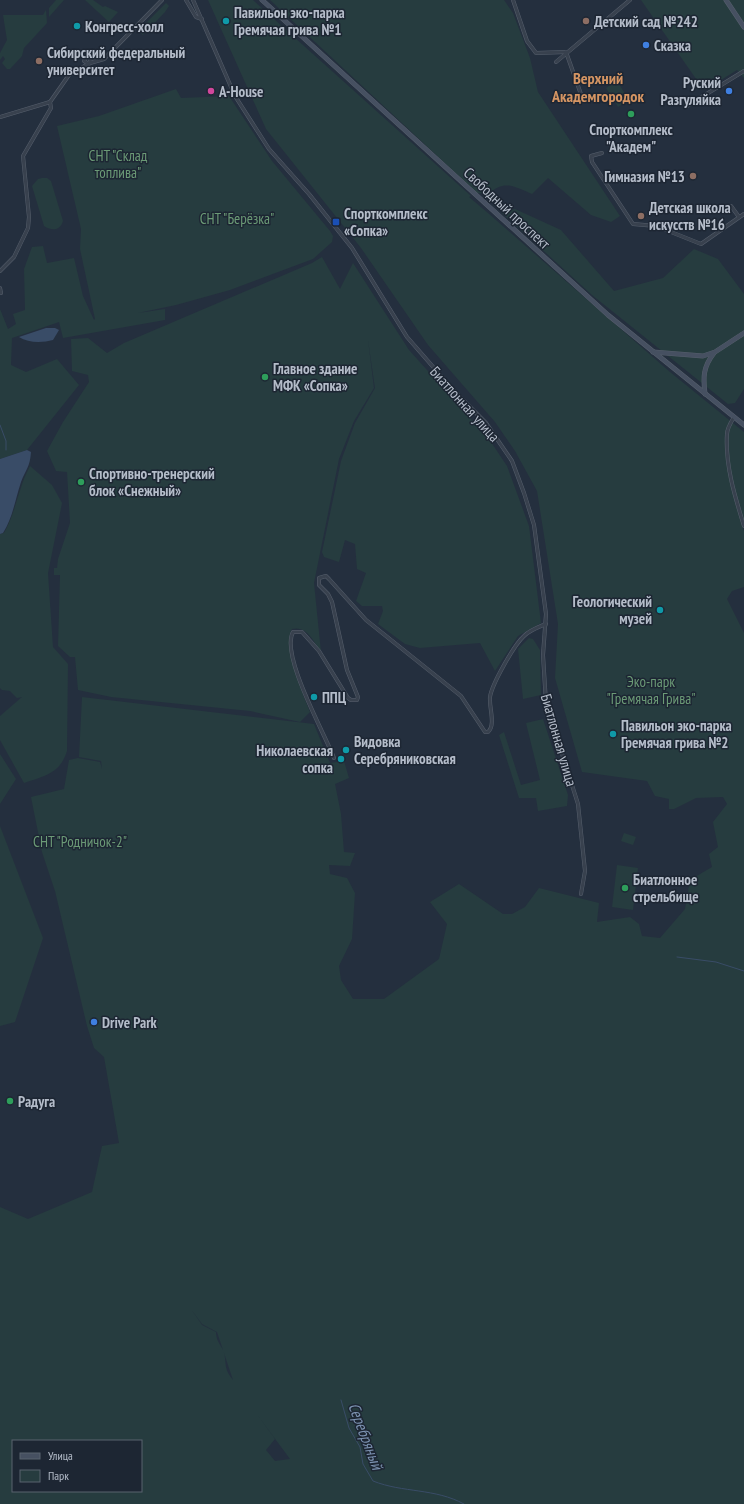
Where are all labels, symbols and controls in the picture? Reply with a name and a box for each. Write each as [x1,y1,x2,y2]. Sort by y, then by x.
place label: Павильон эко-парка Гремячая грива №1 [234,3,345,39]
place label: Детский сад №242 [594,12,698,31]
marker: Павильон эко-парка Гремячая грива №1 [221,16,231,26]
marker: Детский сад №242 [581,16,591,26]
place label: Конгресс-холл [85,17,164,36]
marker: Конгресс-холл [72,21,82,31]
place label: Сказка [654,36,691,55]
marker: Сказка [641,40,651,50]
place label: Сибирский федеральный университет [46,43,185,79]
marker: Сибирский федеральный университет [34,56,44,66]
district label: Верхний Академгородок [551,68,644,106]
place label: Руский Разгуляйка [661,73,721,109]
place label: A-House [218,82,264,101]
marker: A-House [206,86,216,96]
marker: Руский Разгуляйка [724,86,734,96]
marker: Спорткомплекс "Академ" [626,109,636,119]
place label: Спорткомплекс "Академ" [589,120,674,156]
park label: СНТ "Склад топлива" [89,146,148,182]
street label: Свободный проспект [460,163,554,253]
place label: Гимназия №13 [604,167,685,186]
marker: Гимназия №13 [688,171,698,181]
place label: Детская школа искусств №16 [649,198,731,234]
place label: Спорткомплекс «Сопка» [344,204,428,240]
park label: СНТ "Берёзка" [200,209,274,228]
marker: Детская школа искусств №16 [636,211,646,221]
marker: Спорткомплекс «Сопка» [331,217,341,227]
place label: Главное здание МФК «Сопка» [273,359,358,395]
street label: Биатлонная улица [426,362,504,446]
marker: Главное здание МФК «Сопка» [260,372,270,382]
place label: Спортивно-тренерский блок «Снежный» [89,464,215,500]
marker: Спортивно-тренерский блок «Снежный» [76,477,86,487]
place label: Геологический музей [573,592,652,628]
marker: Геологический музей [655,605,665,615]
park label: Эко-парк "Гремячая Грива" [606,672,696,708]
place label: ППЦ [322,688,347,707]
marker: ППЦ [309,692,319,702]
street label: Биатлонная улица [537,692,581,788]
place label: Павильон эко-парка Гремячая грива №2 [621,716,732,752]
marker: Павильон эко-парка Гремячая грива №2 [608,729,618,739]
place label: Видовка Серебряниковская [354,732,456,768]
place label: Николаевская сопка [256,741,333,777]
marker: Видовка Серебряниковская [341,745,351,755]
marker: Николаевская сопка [336,754,346,764]
park label: СНТ "Родничок-2" [33,832,127,851]
place label: Биатлонное стрельбище [633,870,699,906]
marker: Биатлонное стрельбище [620,883,630,893]
place label: Drive Park [102,1013,158,1032]
marker: Drive Park [89,1017,99,1027]
place label: Радуга [18,1092,55,1111]
marker: Радуга [5,1096,15,1106]
water label: Серебряный [344,1400,389,1474]
legend [12,1440,142,1492]
text: Улица [48,1448,73,1463]
text: Парк [48,1468,69,1483]

